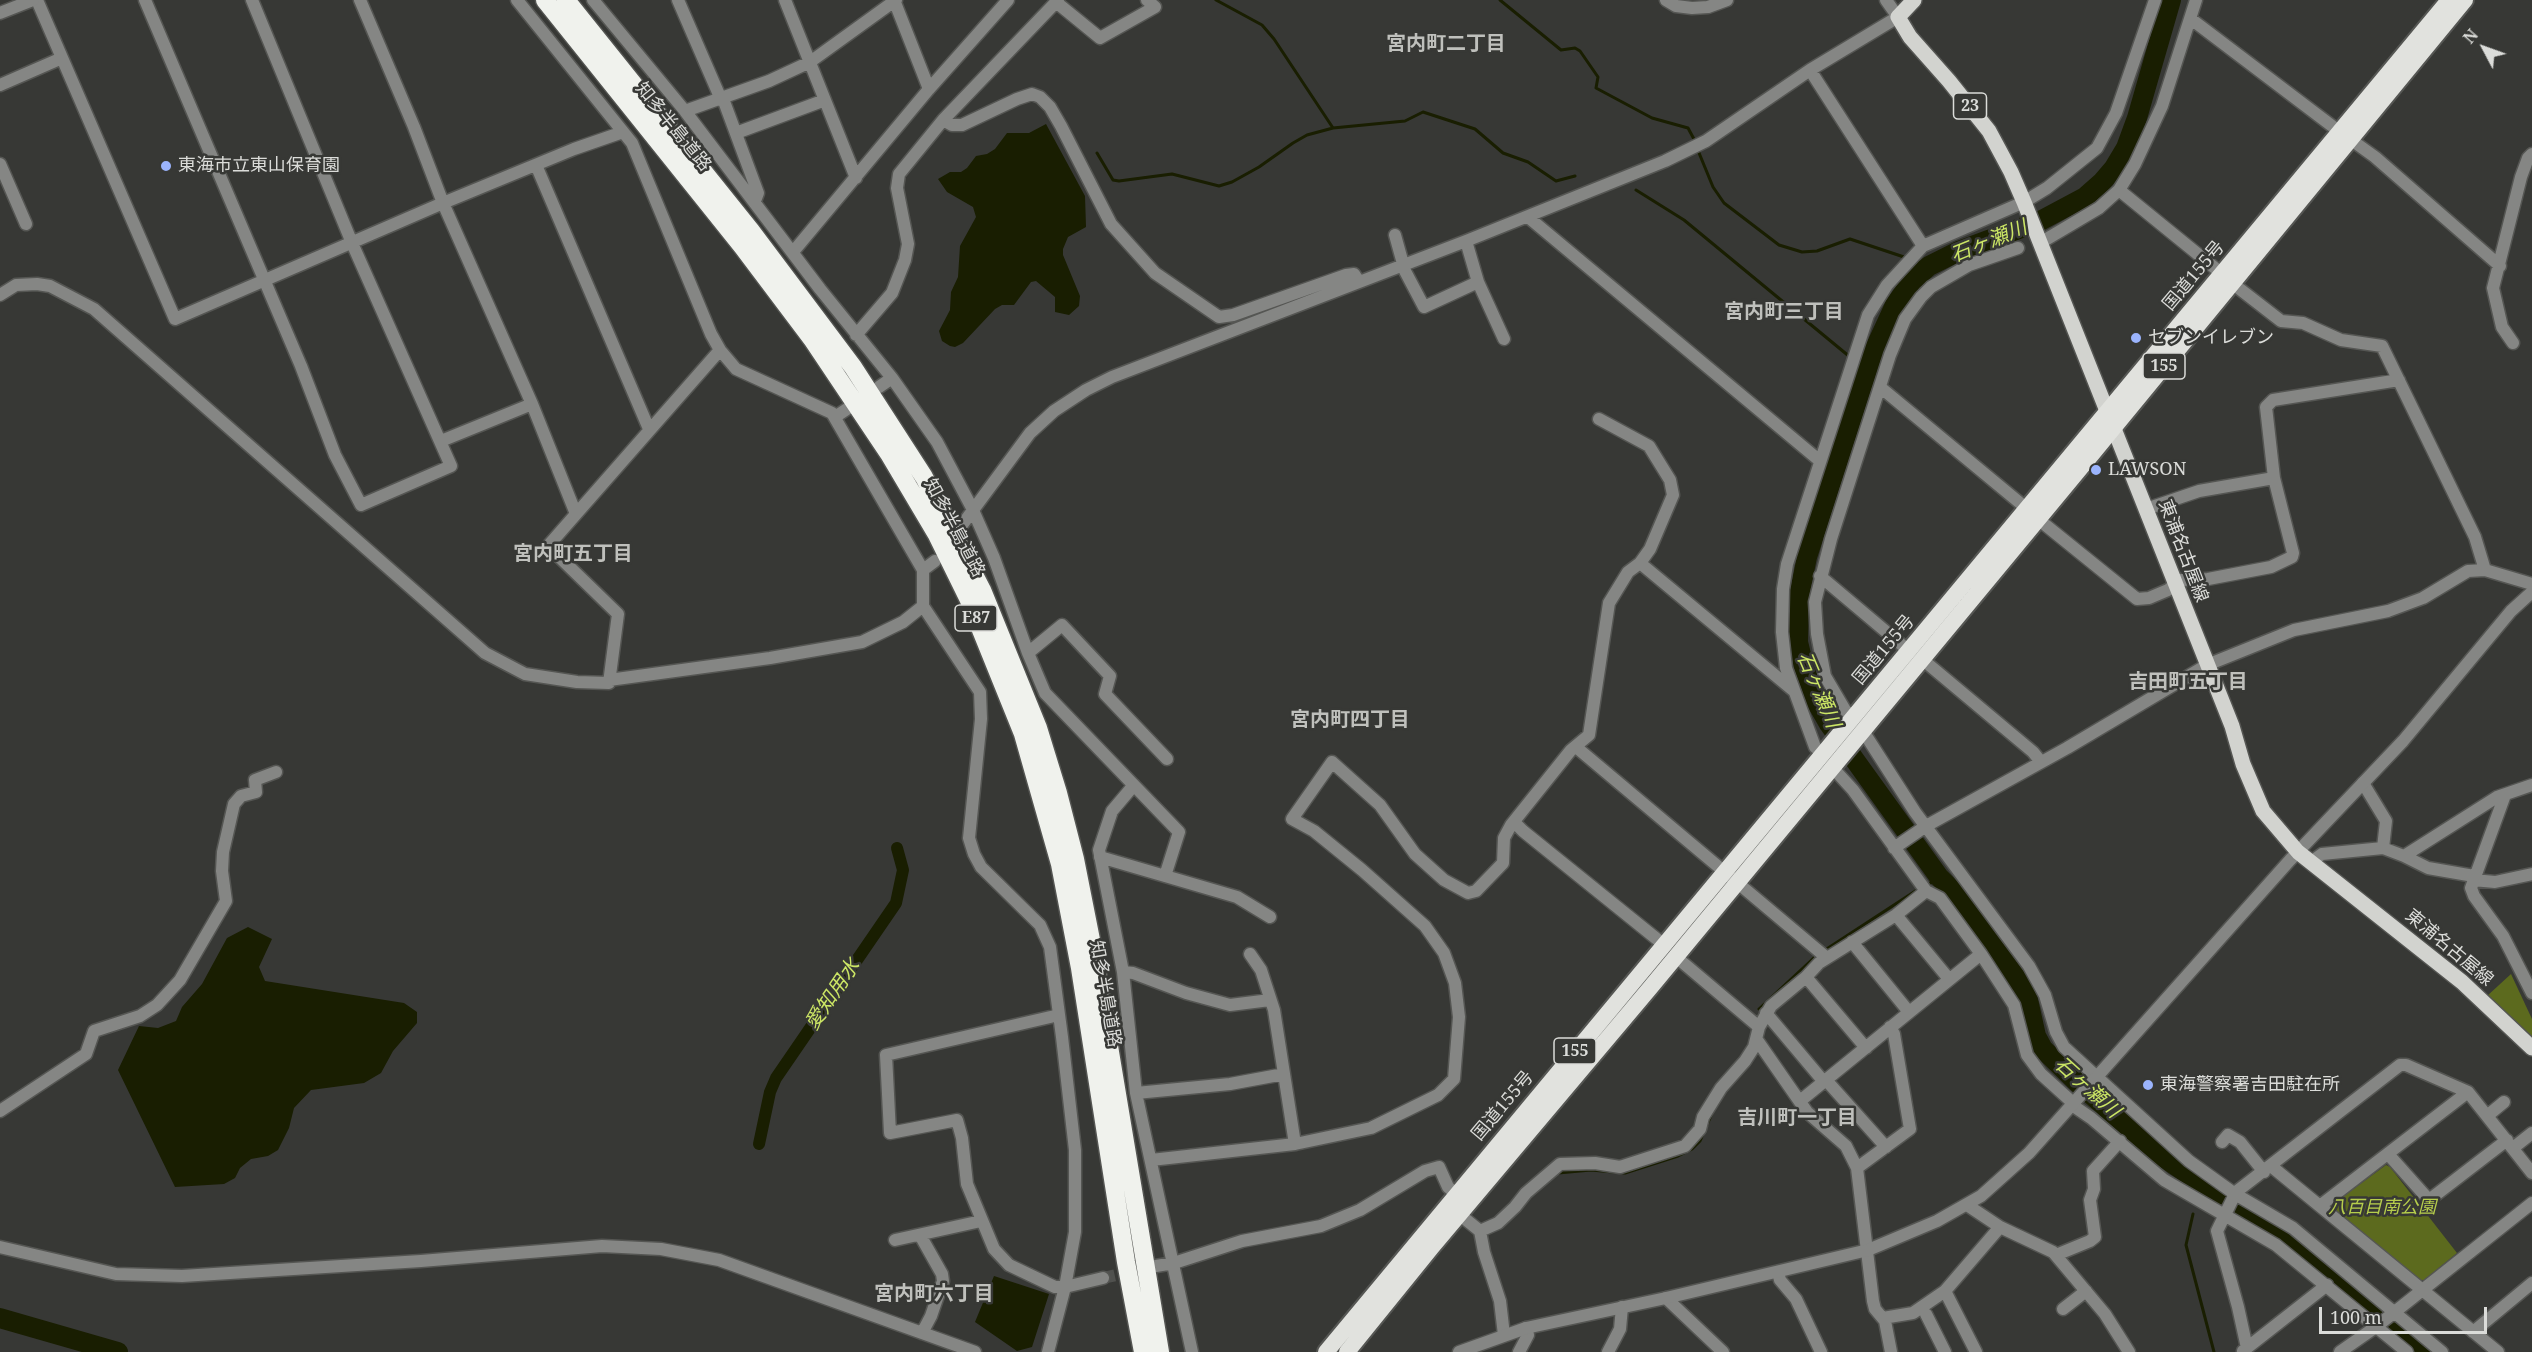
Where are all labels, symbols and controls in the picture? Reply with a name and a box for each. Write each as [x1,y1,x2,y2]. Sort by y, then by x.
north arrow [2454,18,2514,78]
text: N [2458,24,2483,48]
district label: 宮内町二丁目 [1386,32,1506,56]
street label: 知多半島道路 [631,78,715,176]
road number: 23 [1954,93,1986,119]
place label: 東海市立東山保育園 [178,155,340,177]
marker: 東海市立東山保育園 [159,159,173,173]
water label: 石ヶ瀬川 [1947,216,2031,268]
street label: 国道155号 [2159,237,2229,315]
district label: 宮内町三丁目 [1724,300,1844,324]
place label: セブンイレブン [2148,327,2274,349]
marker: セブンイレブン [2129,331,2143,345]
road number: 155 [2143,353,2185,379]
place label: LAWSON [2108,459,2186,481]
marker: LAWSON [2089,463,2103,477]
street label: 知多半島道路 [919,475,989,581]
street label: 東浦名古屋線 [2154,497,2212,605]
district label: 宮内町五丁目 [513,542,633,566]
road number: E87 [955,605,997,631]
street label: 国道155号 [1849,611,1919,689]
water label: 石ヶ瀬川 [1791,648,1845,732]
district label: 吉田町五丁目 [2128,670,2248,694]
district label: 宮内町四丁目 [1290,708,1410,732]
street label: 東浦名古屋線 [2401,905,2497,991]
street label: 知多半島道路 [1085,939,1125,1049]
water label: 愛知用水 [801,955,865,1035]
road number: 155 [1554,1038,1596,1064]
water label: 石ヶ瀬川 [2049,1052,2125,1124]
street label: 国道155号 [1468,1067,1538,1145]
place label: 東海警察署吉田駐在所 [2160,1074,2340,1096]
marker: 東海警察署吉田駐在所 [2141,1078,2155,1092]
district label: 吉川町一丁目 [1737,1106,1857,1130]
park label: 八百目南公園 [2328,1197,2436,1219]
district label: 宮内町六丁目 [874,1282,994,1306]
scale bar [2322,1295,2490,1333]
text: 100 m [2330,1305,2382,1329]

